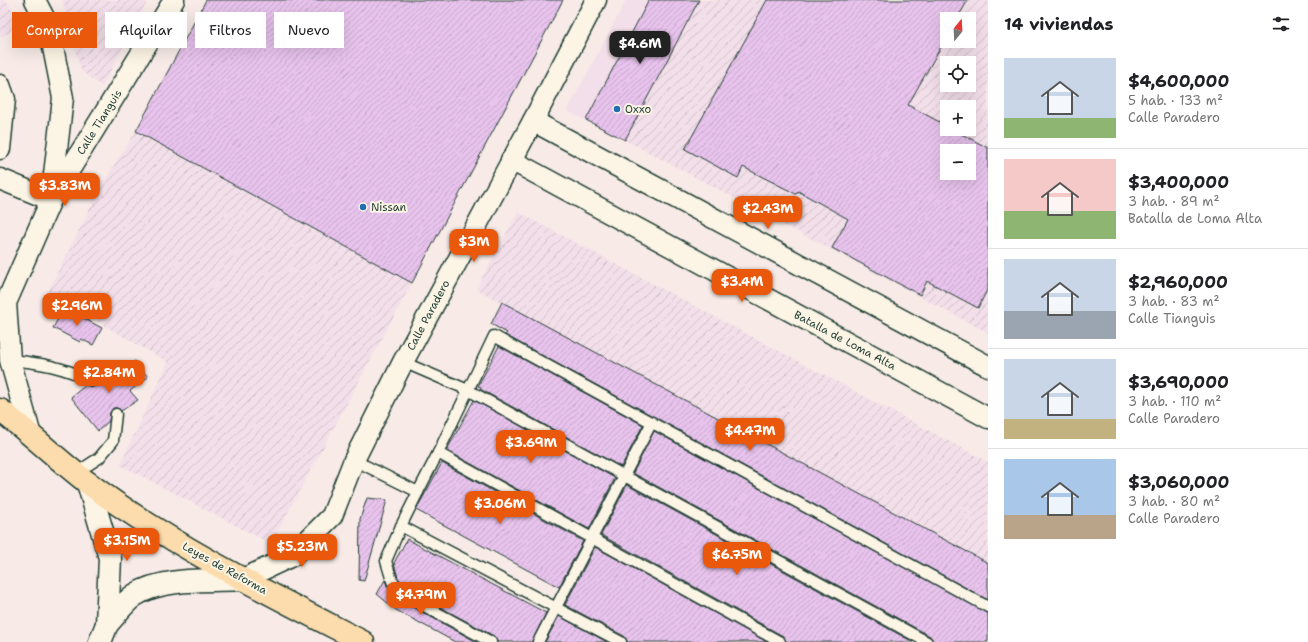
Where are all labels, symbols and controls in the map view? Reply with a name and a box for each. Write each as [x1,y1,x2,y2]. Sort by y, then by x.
chip: Comprar [12,12,97,48]
chip: Alquilar [105,12,187,48]
chip: Filtros [195,12,266,48]
chip: Nuevo [274,12,344,48]
north arrow [940,12,976,48]
map controls [940,12,976,180]
text: 14 viviendas [1004,13,1114,35]
icon: filters [1270,13,1292,35]
pin: $4.6M [612,31,668,65]
text: $4.6M [618,35,662,52]
button: locate [940,56,976,92]
text: $4,600,000 [1128,70,1229,92]
icon: home [1036,74,1084,122]
street label: Calle Tianguis [73,87,125,158]
text: 5 hab. · 133 m² [1128,92,1223,109]
button: + [940,100,976,136]
place label: Oxxo [625,102,652,117]
marker: Oxxo [612,104,622,114]
text: Calle Paradero [1128,109,1220,126]
button: − [940,144,976,180]
text: $3,400,000 [1128,171,1229,193]
pin: $3.83M [32,173,98,207]
icon: home [1036,175,1084,223]
text: $3.83M [39,177,91,194]
text: 3 hab. · 89 m² [1128,193,1220,210]
pin: $2.43M [735,196,801,230]
place label: Nissan [371,200,407,215]
text: $2.43M [742,200,794,217]
marker: Nissan [358,202,368,212]
text: Batalla de Loma Alta [1128,210,1262,227]
pin: $3M [455,229,493,263]
text: $3M [458,233,490,250]
pin: $3.4M [714,269,770,303]
text: $2,960,000 [1128,271,1228,293]
text: $3.4M [721,273,763,290]
icon: home [1036,275,1084,323]
street label: Calle Paradero [404,277,453,353]
pin: $2.96M [44,293,110,327]
text: 3 hab. · 83 m² [1128,293,1219,310]
text: $2.96M [51,297,103,314]
street label: Batalla de Loma Alta [791,307,898,374]
text: Calle Tianguis [1128,310,1216,327]
pin: $2.84M [76,360,142,394]
text: $2.84M [83,364,135,381]
text: $3,690,000 [1128,371,1229,393]
icon: home [1036,375,1084,423]
text: 3 hab. · 110 m² [1128,393,1221,410]
text: Calle Paradero [1128,410,1220,427]
pin: $4.47M [717,418,783,452]
text: $4.47M [724,422,776,439]
pin: $3.69M [498,430,564,464]
text: $3.69M [505,434,557,451]
text: $3,060,000 [1128,471,1229,493]
icon: home [1036,475,1084,523]
pin: $3.06M [467,491,533,525]
text: 3 hab. · 80 m² [1128,493,1220,510]
text: $3.06M [474,495,526,512]
text: Calle Paradero [1128,510,1220,527]
pin: $3.15M [94,528,160,562]
text: $3.15M [103,532,151,549]
pin: $5.23M [269,534,335,568]
text: $5.23M [276,538,328,555]
street label: Leyes de Reforma [180,539,270,598]
pin: $6.75M [704,542,770,576]
text: $6.75M [712,546,762,563]
pin: $4.79M [388,582,454,616]
text: $4.79M [396,586,447,603]

